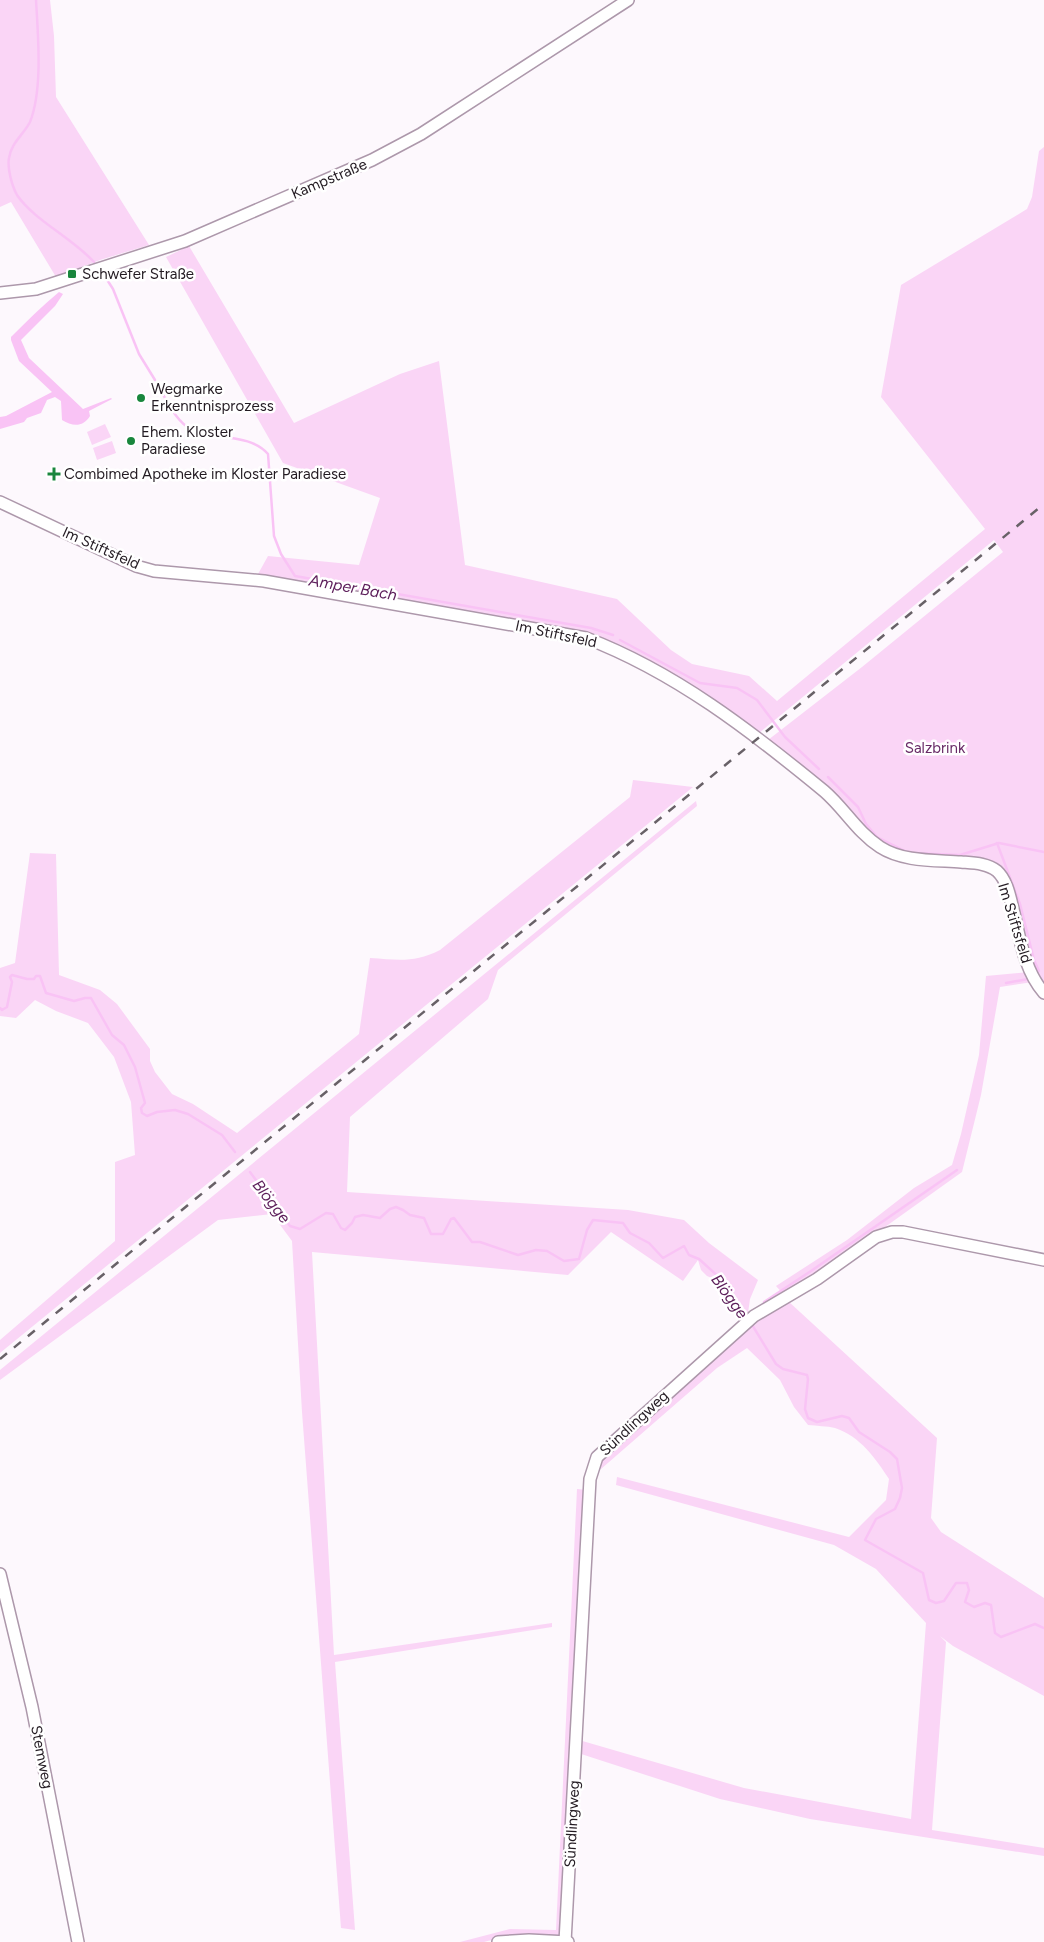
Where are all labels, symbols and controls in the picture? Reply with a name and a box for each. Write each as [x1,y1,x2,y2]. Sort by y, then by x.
street label: Kampstraße [289,155,369,203]
place label: Schwefer Straße [82,265,194,283]
marker: Schwefer Straße [66,268,78,280]
place label: Wegmarke Erkenntnisprozess [151,380,274,415]
marker: Wegmarke Erkenntnisprozess [135,392,147,404]
place label: Ehem. Kloster Paradiese [141,423,233,458]
marker: Ehem. Kloster Paradiese [125,435,137,447]
place label: Combimed Apotheke im Kloster Paradiese [64,465,346,483]
marker: Combimed Apotheke im Kloster Paradiese [48,468,60,480]
street label: Im Stiftsfeld [59,523,143,573]
water label: Amper Bach [306,570,398,605]
street label: Im Stiftsfeld [514,617,598,651]
park label: Salzbrink [905,739,966,757]
street label: Im Stiftsfeld [994,881,1036,965]
water label: Blögge [249,1176,295,1227]
water label: Blögge [707,1270,752,1322]
street label: Sündlingweg [596,1387,672,1459]
street label: Stemweg [27,1724,57,1790]
street label: Sündlingweg [561,1780,583,1868]

